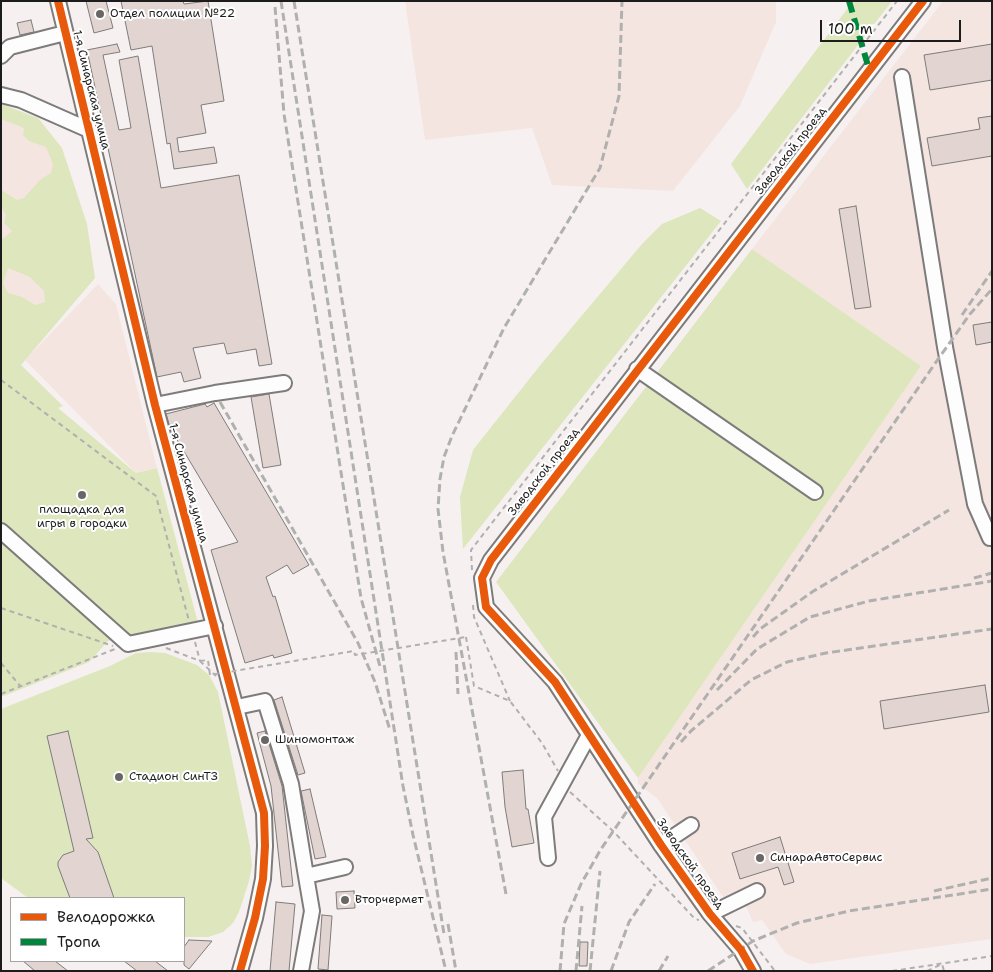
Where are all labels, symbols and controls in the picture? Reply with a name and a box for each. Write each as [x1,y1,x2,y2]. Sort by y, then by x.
place label: Отдел полиции №22 [110,7,235,21]
marker: Отдел полиции №22 [94,8,106,20]
scale bar [823,10,964,42]
text: 100 m [828,19,873,39]
street label: 1-я Синарская улица [69,29,113,151]
street label: Заводской проезд [752,104,830,198]
street label: 1-я Синарская улица [165,422,211,544]
street label: Заводской проезд [505,425,583,519]
marker: площадка для игры в городки [76,489,88,501]
place label: площадка для игры в городки [37,503,127,531]
place label: Шиномонтаж [275,733,354,747]
marker: Шиномонтаж [259,734,271,746]
place label: Стадион СинТЗ [129,770,218,784]
marker: Стадион СинТЗ [113,771,125,783]
street label: Заводской проезд [653,816,727,912]
place label: СинараАвтоСервис [770,851,882,865]
marker: СинараАвтоСервис [754,852,766,864]
place label: Вторчермет [355,893,424,907]
marker: Вторчермет [339,894,351,906]
legend [10,897,185,962]
text: Велодорожка [57,907,155,927]
text: Тропа [57,932,100,952]

